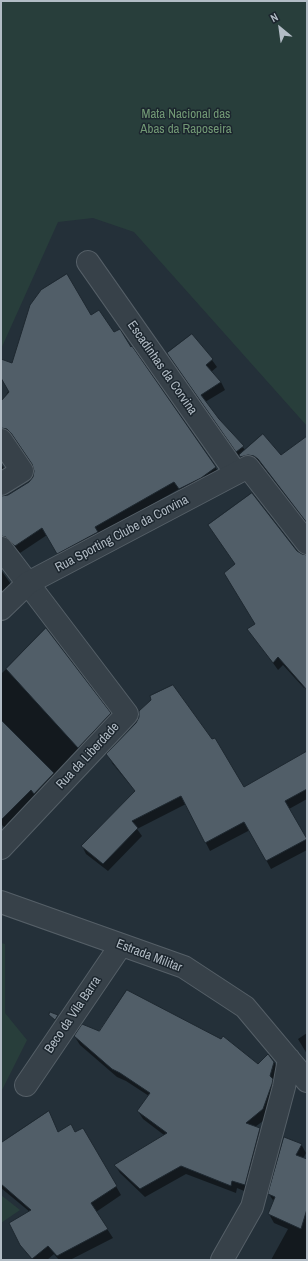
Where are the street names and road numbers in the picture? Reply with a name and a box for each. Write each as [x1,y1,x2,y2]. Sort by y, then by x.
street label: Escadinhas da Corvina [124,318,200,418]
street label: Rua Sporting Clube da Corvina [53,492,191,576]
street label: Rua da Liberdade [53,719,123,793]
street label: Estrada Militar [114,936,184,976]
street label: Beco da Vila Barra [42,974,104,1056]

